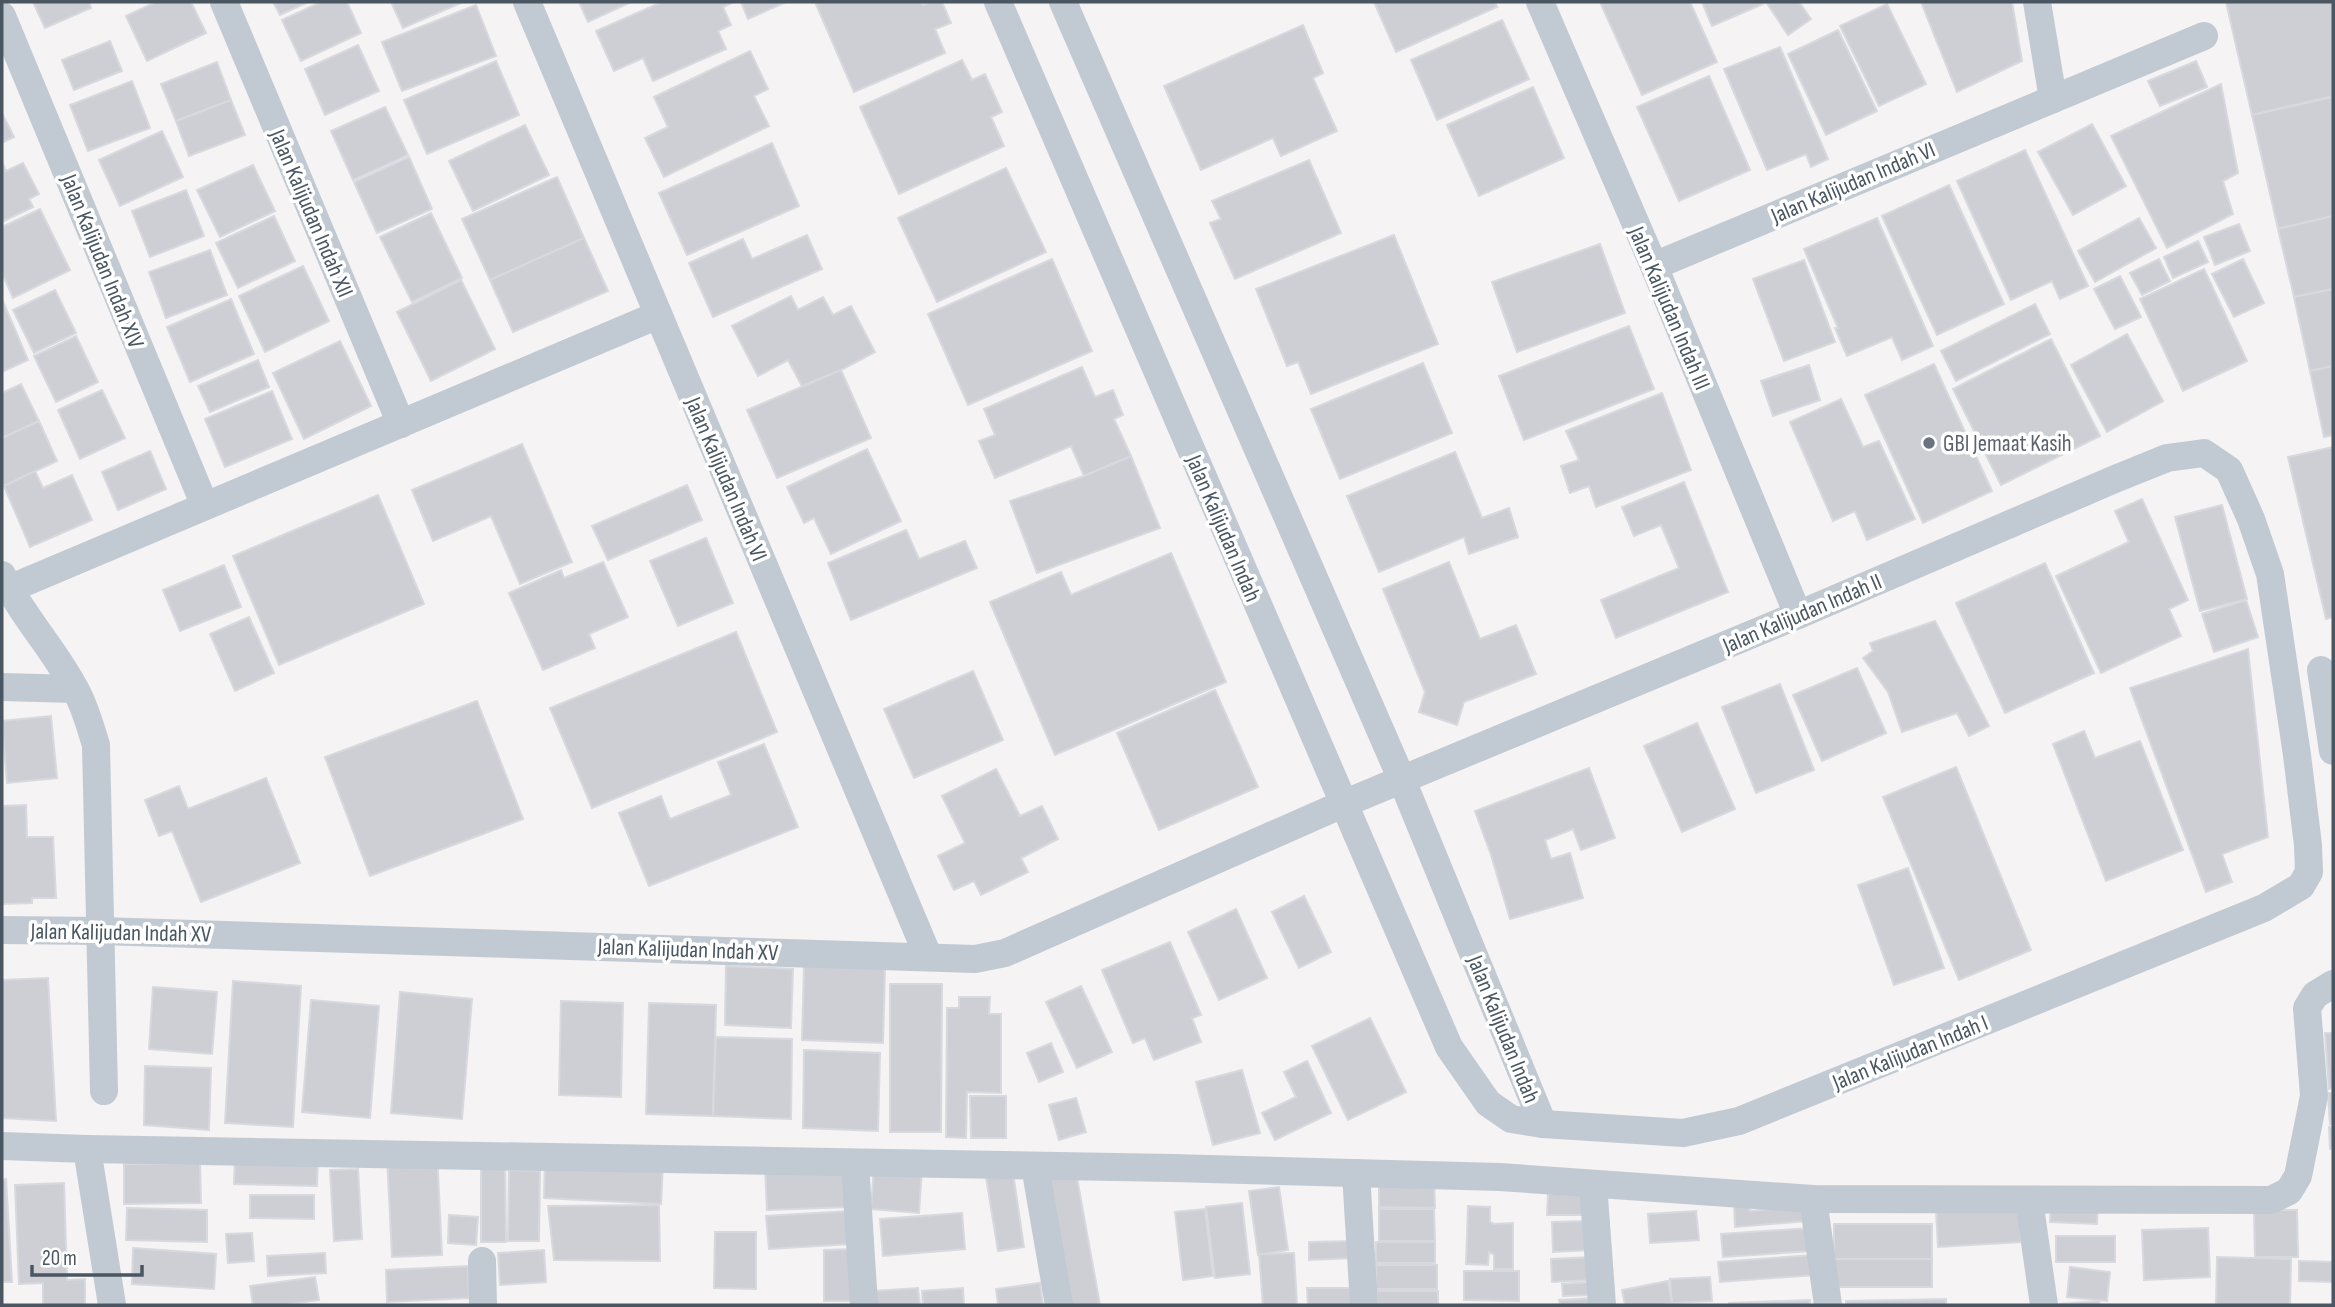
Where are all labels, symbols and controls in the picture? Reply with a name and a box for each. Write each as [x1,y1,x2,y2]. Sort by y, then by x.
street label: Jalan Kalijudan Indah XII [263,124,359,301]
street label: Jalan Kalijudan Indah VI [1766,136,1940,230]
street label: Jalan Kalijudan Indah XIV [54,169,150,353]
street label: Jalan Kalijudan Indah III [1622,222,1716,394]
street label: Jalan Kalijudan Indah VI [679,392,773,566]
place label: GBI Jemaat Kasih [1943,430,2072,458]
marker: GBI Jemaat Kasih [1921,435,1937,451]
street label: Jalan Kalijudan Indah [1179,450,1267,606]
street label: Jalan Kalijudan Indah II [1718,568,1886,660]
street label: Jalan Kalijudan Indah XV [29,917,212,949]
street label: Jalan Kalijudan Indah XV [596,933,779,967]
street label: Jalan Kalijudan Indah [1460,950,1545,1107]
street label: Jalan Kalijudan Indah I [1828,1009,1992,1097]
scale bar [32,1234,142,1278]
text: 20 m [42,1246,77,1271]

